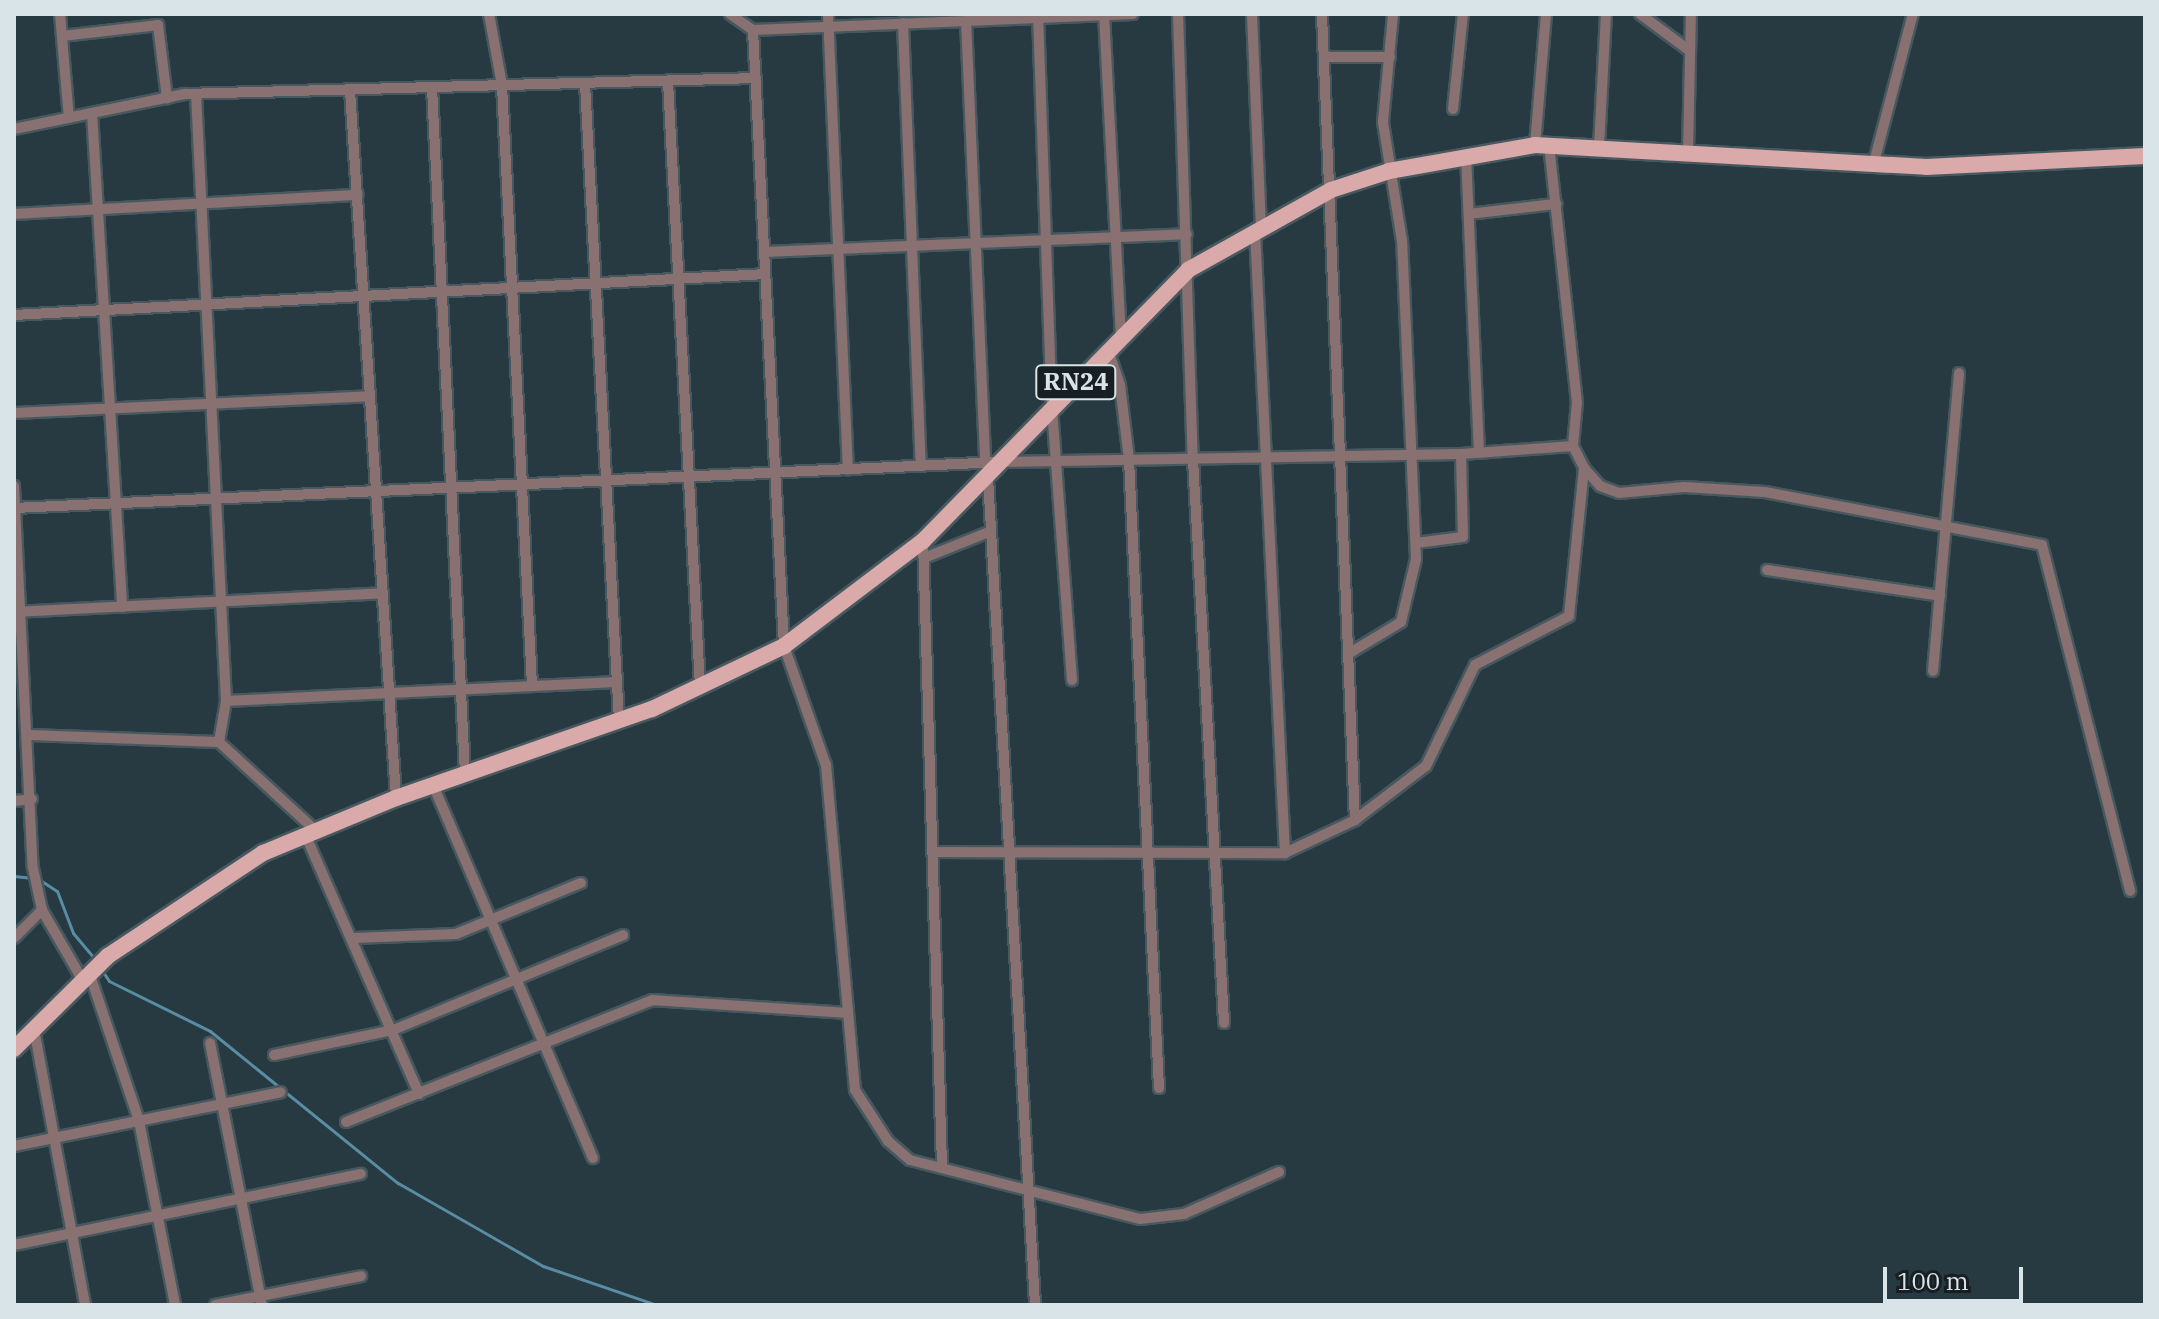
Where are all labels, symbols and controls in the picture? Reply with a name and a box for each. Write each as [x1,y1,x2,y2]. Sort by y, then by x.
road number: RN24 [1034,362,1118,402]
scale bar [1887,1251,2027,1301]
text: 100 m [1897,1265,1969,1297]

